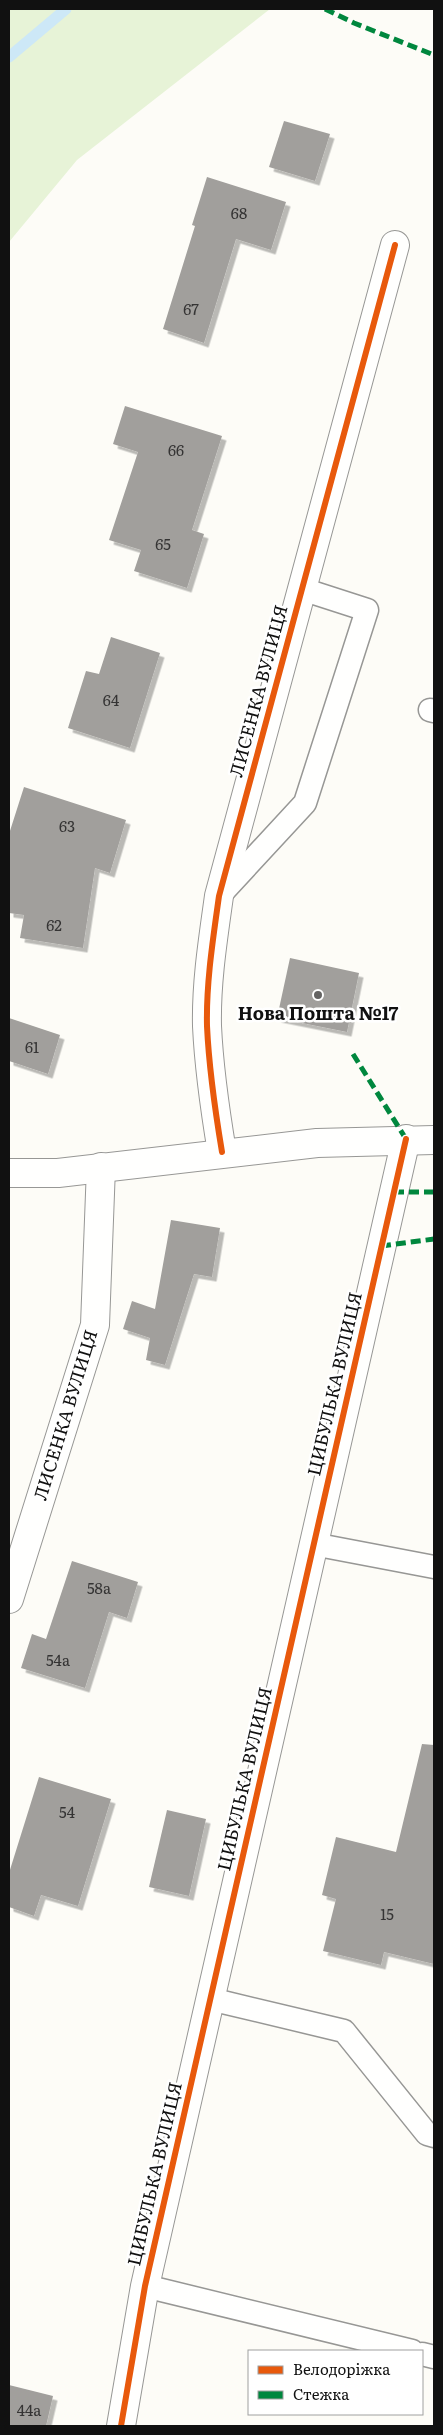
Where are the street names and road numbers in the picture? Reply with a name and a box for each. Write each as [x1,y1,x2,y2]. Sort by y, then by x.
street label: ЛИСЕНКА ВУЛИЦЯ [222,602,294,780]
street label: ЦИБУЛЬКА ВУЛИЦЯ [299,1289,368,1478]
street label: ЛИСЕНКА ВУЛИЦЯ [26,1326,103,1503]
street label: ЦИБУЛЬКА ВУЛИЦЯ [209,1684,278,1873]
street label: ЦИБУЛЬКА ВУЛИЦЯ [119,2079,188,2268]

